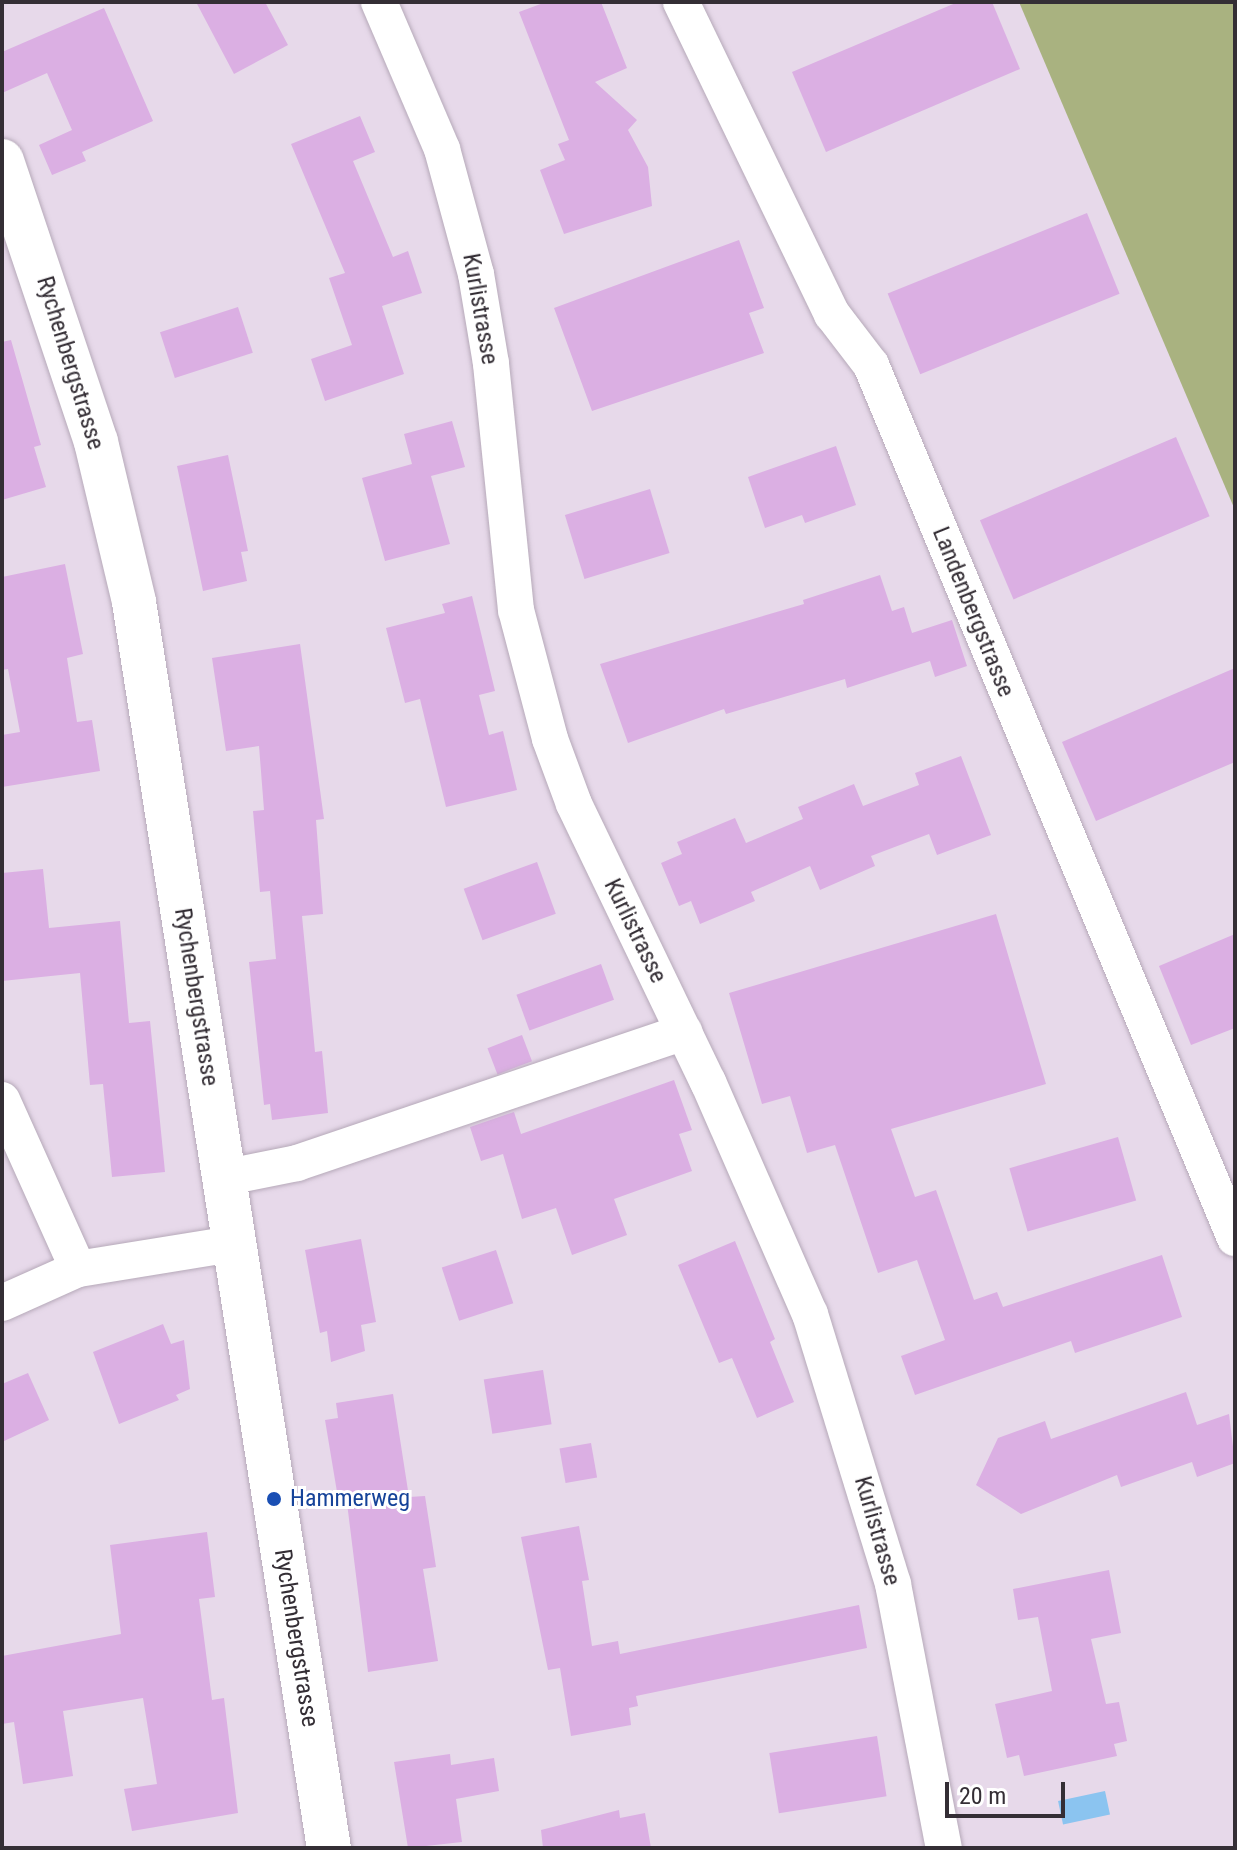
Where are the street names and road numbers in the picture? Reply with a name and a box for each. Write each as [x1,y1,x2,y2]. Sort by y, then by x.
street label: Kurlistrasse [456,251,504,367]
street label: Rychenbergstrasse [30,273,110,453]
street label: Landenbergstrasse [926,523,1020,701]
street label: Kurlistrasse [597,874,673,988]
street label: Rychenbergstrasse [168,906,224,1088]
street label: Kurlistrasse [848,1473,906,1589]
street label: Rychenbergstrasse [268,1547,324,1729]

